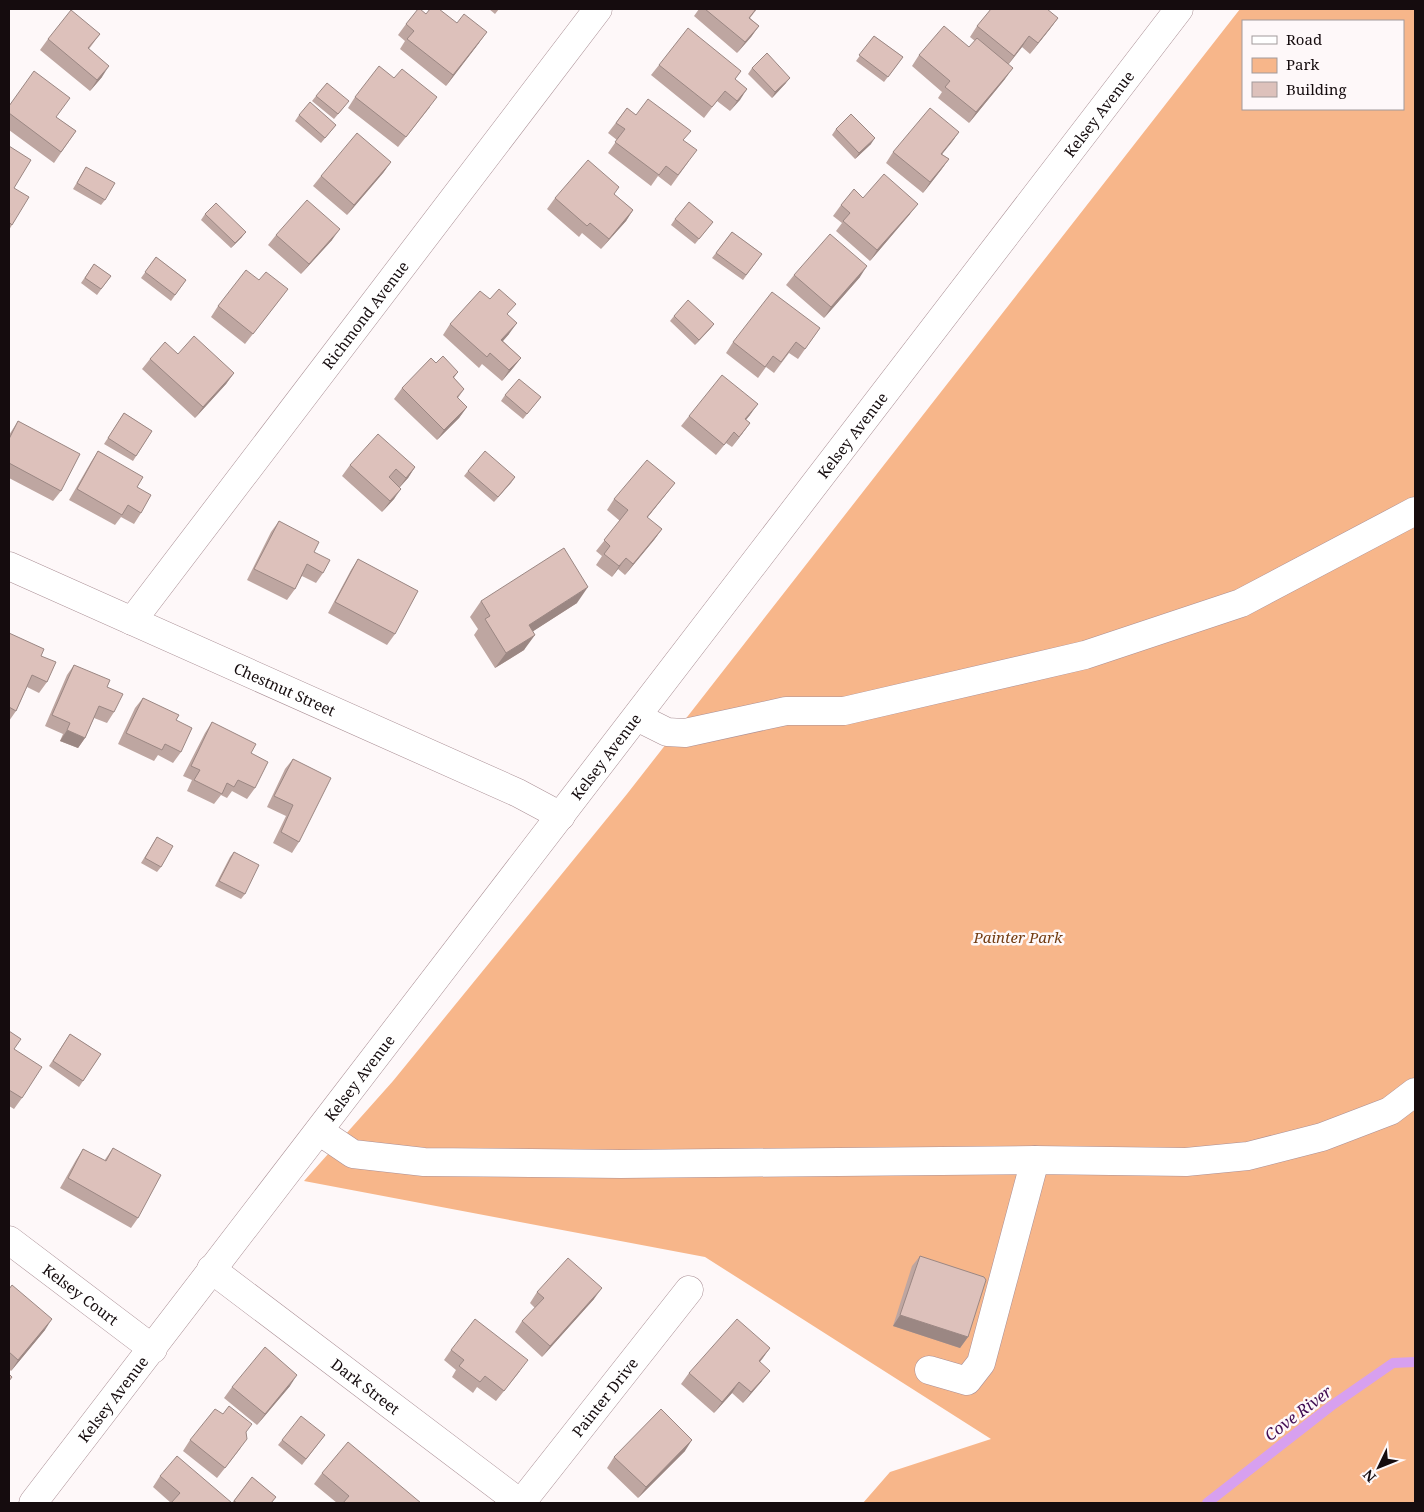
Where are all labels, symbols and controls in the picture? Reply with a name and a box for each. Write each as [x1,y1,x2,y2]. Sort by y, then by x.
legend [1242,20,1404,110]
text: Road [1286,29,1322,49]
text: Park [1286,54,1320,74]
street label: Kelsey Avenue [1059,66,1138,161]
text: Building [1286,79,1347,99]
street label: Richmond Avenue [318,257,413,373]
street label: Kelsey Avenue [813,388,892,482]
street label: Chestnut Street [231,658,339,720]
street label: Kelsey Avenue [566,709,645,804]
park label: Painter Park [973,927,1063,947]
street label: Kelsey Avenue [320,1030,399,1125]
street label: Kelsey Court [39,1259,123,1329]
street label: Kelsey Avenue [73,1352,152,1446]
street label: Painter Drive [567,1353,642,1441]
street label: Dark Street [327,1354,404,1419]
water label: Cove River [1260,1380,1337,1446]
north arrow [1354,1442,1404,1492]
text: N [1358,1466,1380,1487]

